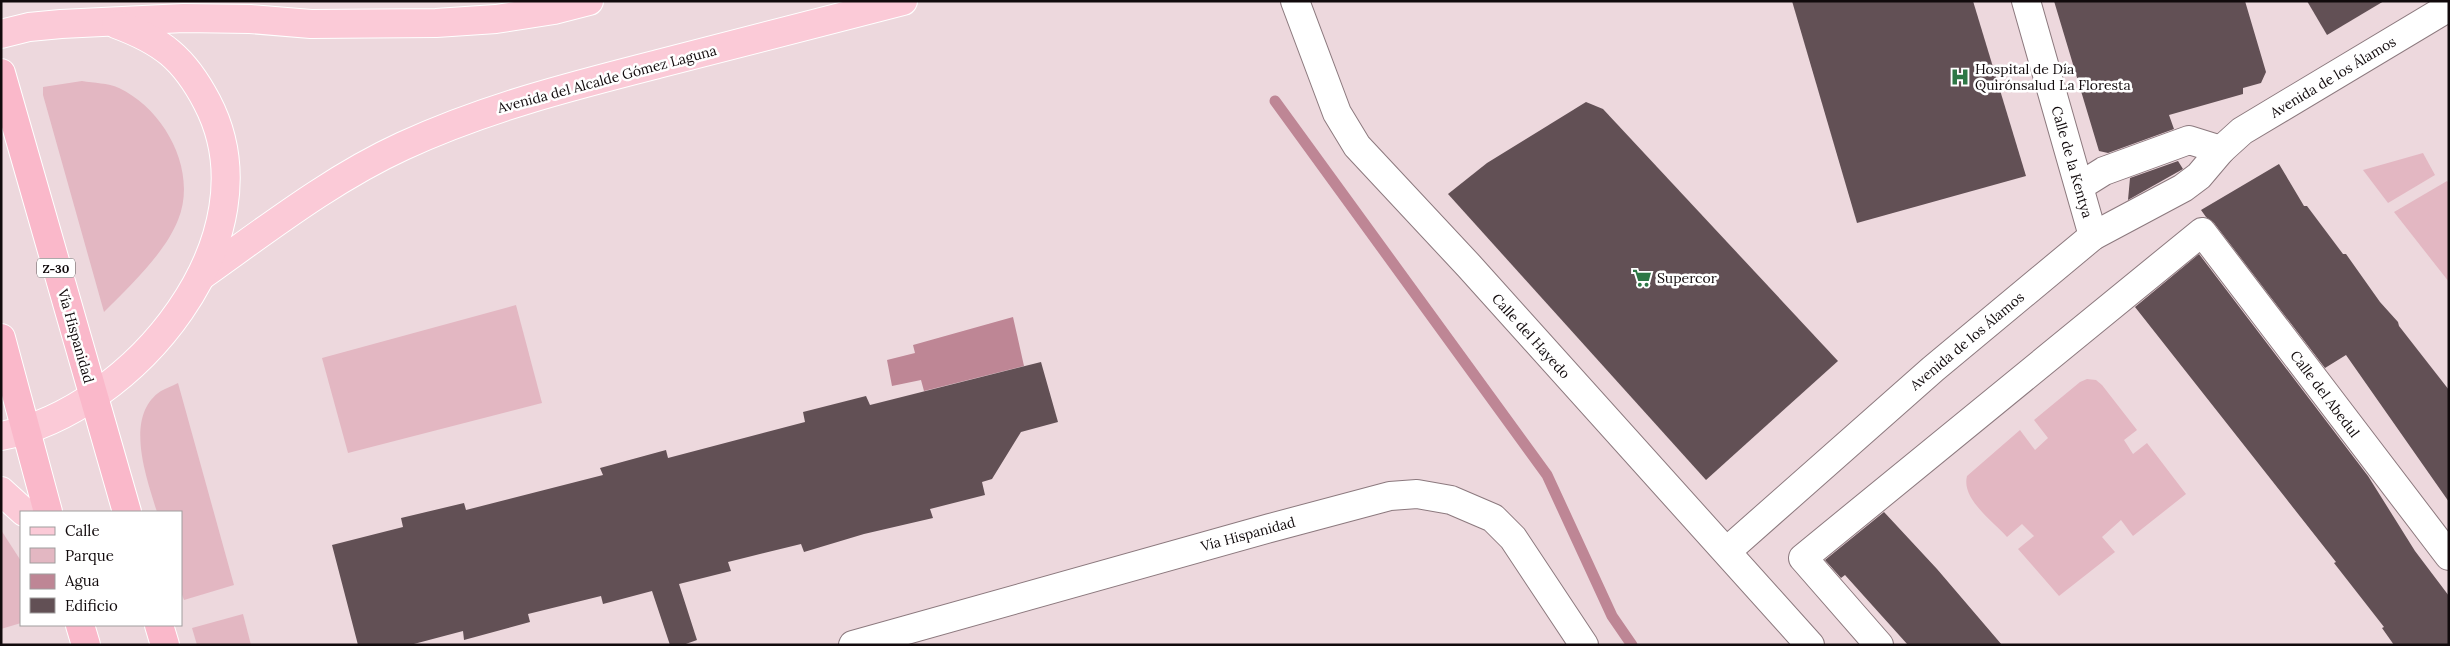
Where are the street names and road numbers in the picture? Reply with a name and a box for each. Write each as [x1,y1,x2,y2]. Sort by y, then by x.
street label: Avenida de los Álamos [2266,32,2399,122]
street label: Avenida del Alcalde Gómez Laguna [494,41,719,117]
street label: Calle de la Kentya [2047,104,2097,220]
road number: Z-30 [37,258,75,278]
street label: Vía Hispanidad [54,286,98,385]
street label: Avenida de los Álamos [1905,288,2028,395]
street label: Calle del Hayedo [1488,290,1574,382]
street label: Calle del Abedul [2286,347,2364,441]
street label: Vía Hispanidad [1198,513,1297,556]

